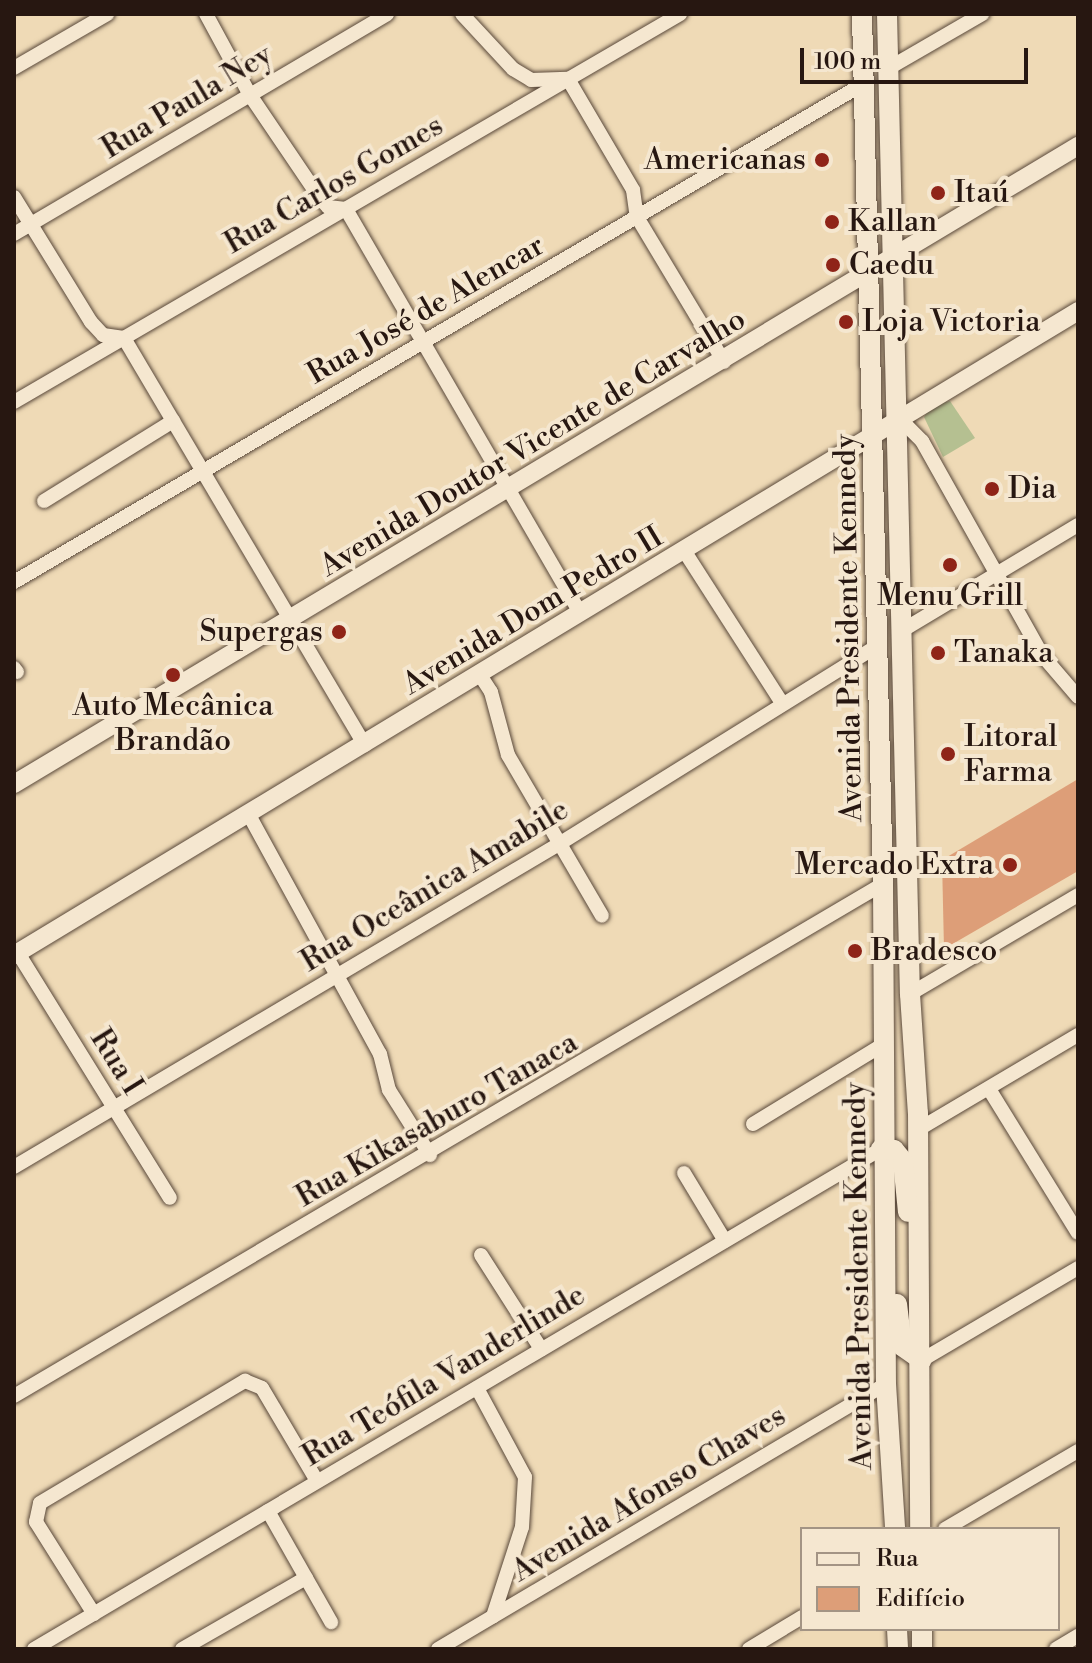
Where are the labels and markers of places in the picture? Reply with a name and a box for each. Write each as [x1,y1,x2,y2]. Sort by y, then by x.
place label: Americanas [644,142,806,178]
marker: Americanas [813,151,831,169]
place label: Itaú [954,175,1009,211]
marker: Itaú [929,184,947,202]
place label: Kallan [848,204,937,240]
marker: Kallan [823,213,841,231]
place label: Caedu [849,247,934,283]
marker: Caedu [824,256,842,274]
place label: Loja Victoria [862,304,1041,340]
marker: Loja Victoria [837,313,855,331]
place label: Dia [1008,471,1056,507]
marker: Dia [983,480,1001,498]
marker: Menu Grill [941,556,959,574]
place label: Menu Grill [877,578,1023,614]
place label: Supergas [200,614,323,650]
marker: Supergas [330,623,348,641]
place label: Tanaka [954,635,1053,671]
marker: Tanaka [929,644,947,662]
marker: Auto Mecânica Brandão [164,666,182,684]
place label: Auto Mecânica Brandão [73,688,273,758]
place label: Litoral Farma [964,719,1057,790]
marker: Litoral Farma [939,745,957,763]
place label: Mercado Extra [795,847,994,883]
marker: Mercado Extra [1001,856,1019,874]
place label: Bradesco [871,933,997,969]
marker: Bradesco [846,942,864,960]

